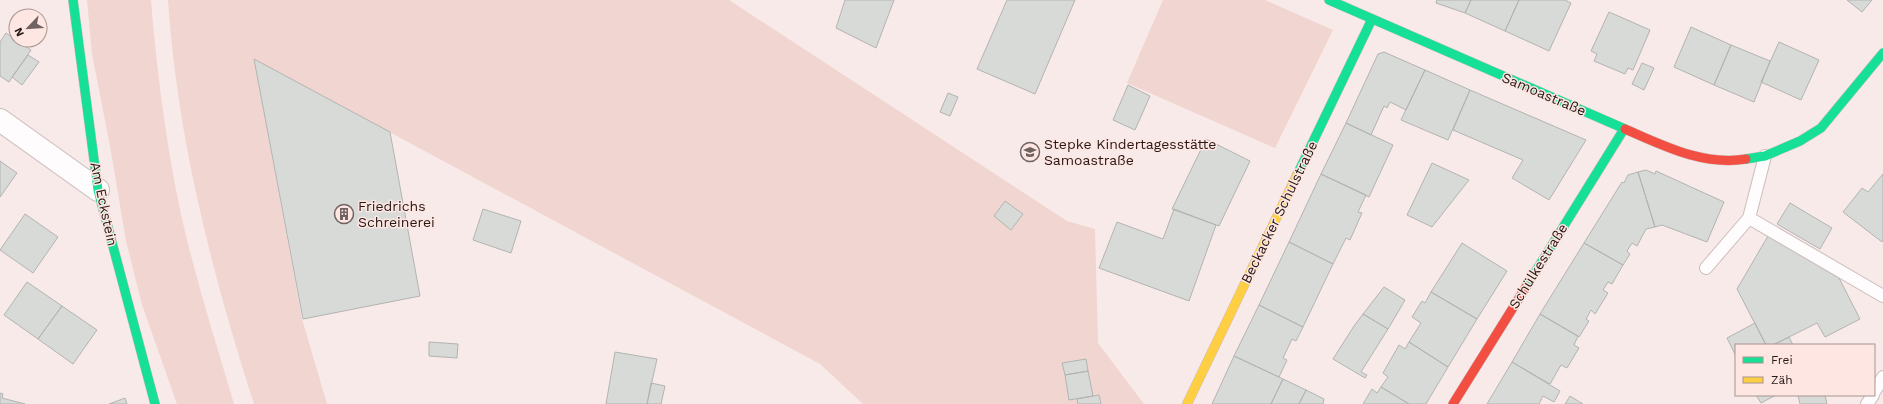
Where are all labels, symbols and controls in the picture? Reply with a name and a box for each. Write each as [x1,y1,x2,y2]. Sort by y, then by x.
north arrow [8,8,48,48]
text: N [12,26,27,38]
street label: Samoastraße [1500,69,1588,119]
place label: Stepke Kindertagesstätte Samoastraße [1044,136,1216,168]
street label: Beckacker Schulstraße [1238,138,1320,286]
school or university icon: Stepke Kindertagesstätte Samoastraße [1019,141,1041,163]
street label: Am Eckstein [87,161,121,247]
place label: Friedrichs Schreinerei [358,198,435,230]
building icon: Friedrichs Schreinerei [333,203,355,225]
street label: Schülkestraße [1505,220,1571,312]
legend [1735,344,1875,396]
text: Frei [1771,353,1793,367]
text: Zäh [1771,373,1793,387]

